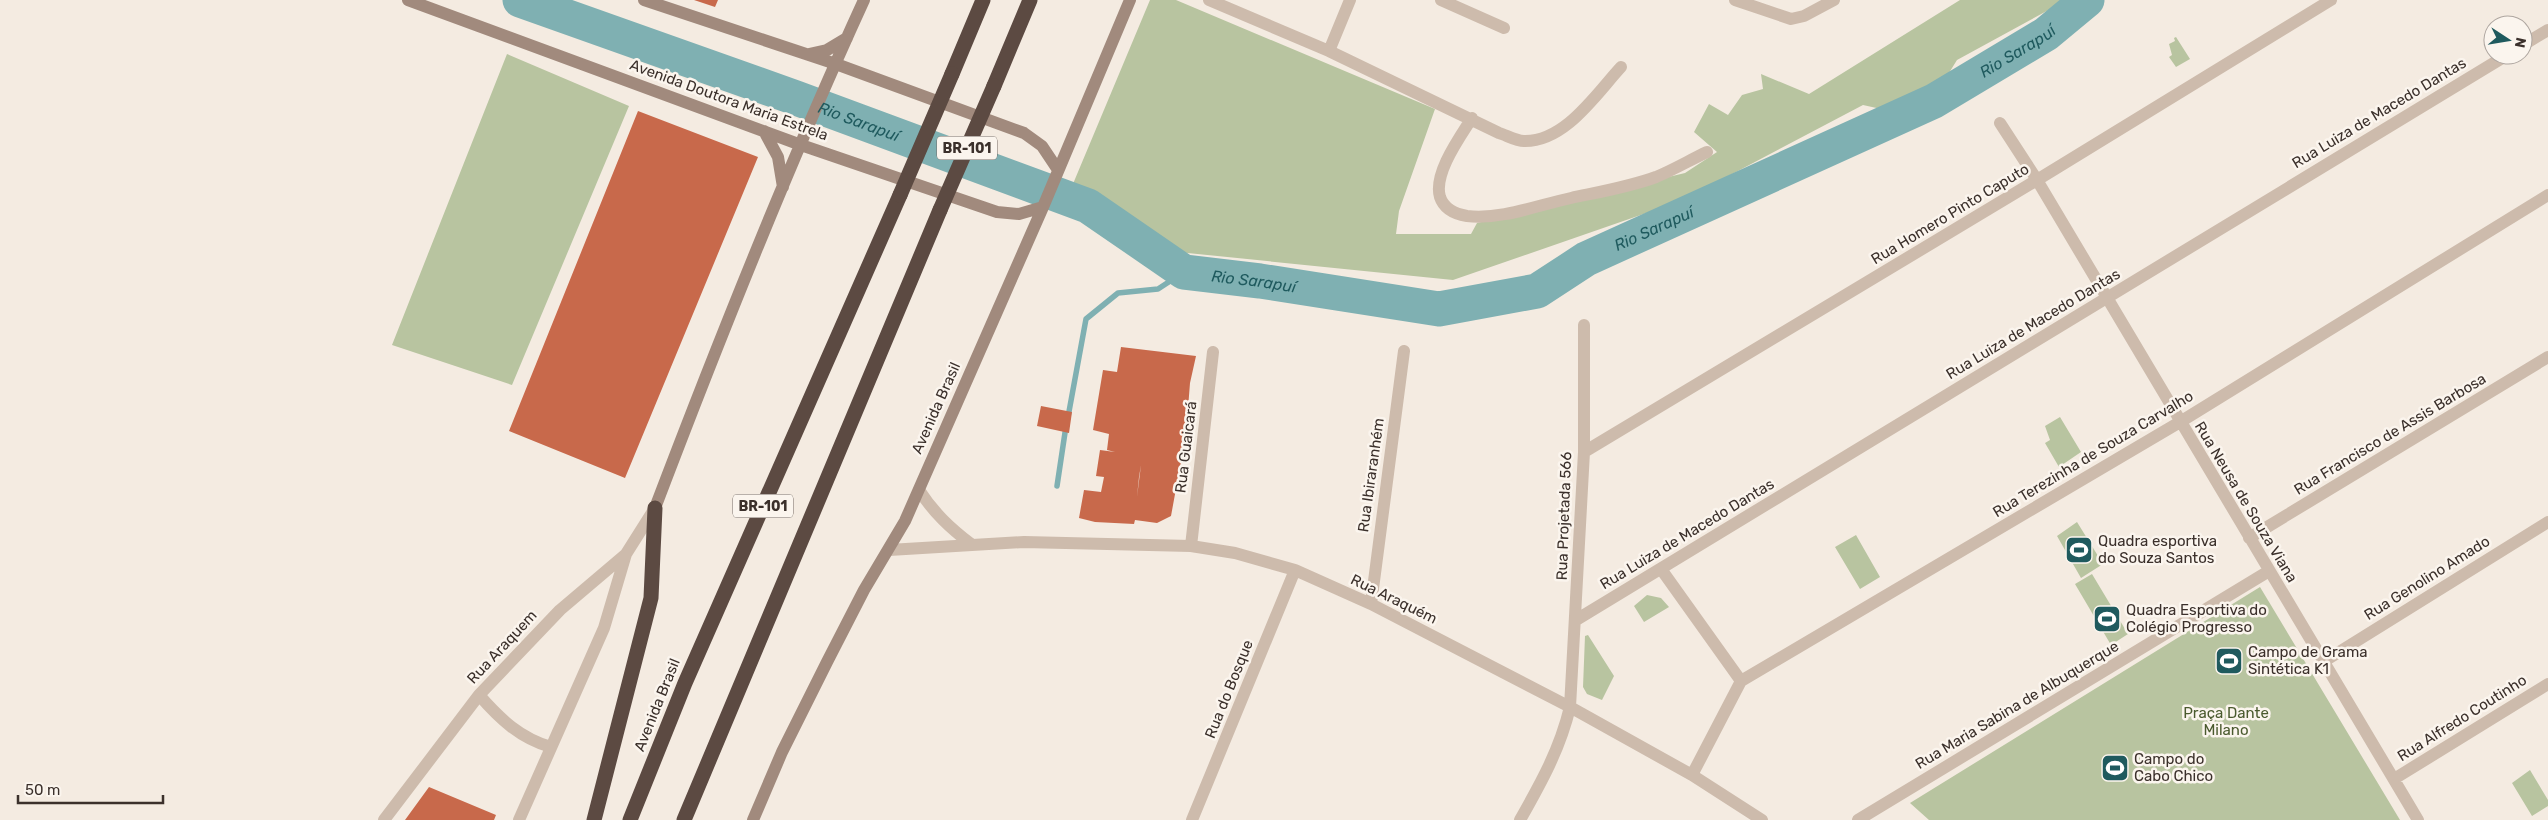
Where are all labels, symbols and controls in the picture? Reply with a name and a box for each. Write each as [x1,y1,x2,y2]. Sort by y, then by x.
north arrow [2483,15,2533,65]
water label: Rio Sarapuí [1976,20,2061,82]
text: N [2511,36,2530,49]
street label: Rua Luiza de Macedo Dantas [2289,54,2470,172]
street label: Avenida Doutora Maria Estrela [627,56,831,144]
water label: Rio Sarapuí [815,98,904,146]
road number: BR-101 [937,136,997,160]
street label: Rua Homero Pinto Caputo [1868,160,2032,268]
water label: Rio Sarapuí [1611,202,1699,255]
street label: Rua Luiza de Macedo Dantas [1943,265,2124,383]
water label: Rio Sarapuí [1210,266,1300,297]
street label: Avenida Brasil [908,359,964,457]
street label: Rua Francisco de Assis Barbosa [2291,369,2489,499]
street label: Rua Terezinha de Souza Carvalho [1989,387,2197,521]
street label: Rua Guaicará [1171,400,1201,494]
street label: Rua Ibiraranhém [1354,417,1388,533]
street label: Rua Neusa de Souza Viana [2191,418,2301,586]
street label: Rua Projetada 566 [1553,451,1575,581]
street label: Rua Luiza de Macedo Dantas [1597,475,1778,593]
road number: BR-101 [733,494,793,518]
place label: Quadra esportiva do Souza Santos [2098,532,2217,567]
street label: Rua Genolino Amado [2361,532,2493,624]
sports icon: Quadra esportiva do Souza Santos [2064,535,2094,565]
street label: Rua Araquém [1348,570,1440,628]
place label: Quadra Esportiva do Colégio Progresso [2126,601,2267,636]
sports icon: Quadra Esportiva do Colégio Progresso [2092,604,2122,634]
street label: Rua Araquem [463,606,541,688]
street label: Rua do Bosque [1201,637,1257,741]
street label: Rua Maria Sabina de Albuquerque [1912,637,2122,773]
place label: Campo de Grama Sintética K1 [2248,643,2368,678]
sports icon: Campo de Grama Sintética K1 [2214,646,2244,676]
street label: Avenida Brasil [630,656,684,754]
street label: Rua Alfredo Coutinho [2394,671,2530,765]
park label: Praça Dante Milano [2183,704,2269,739]
place label: Campo do Cabo Chico [2134,750,2213,785]
sports icon: Campo do Cabo Chico [2100,753,2130,783]
scale bar [18,772,162,804]
text: 50 m [25,781,60,799]

